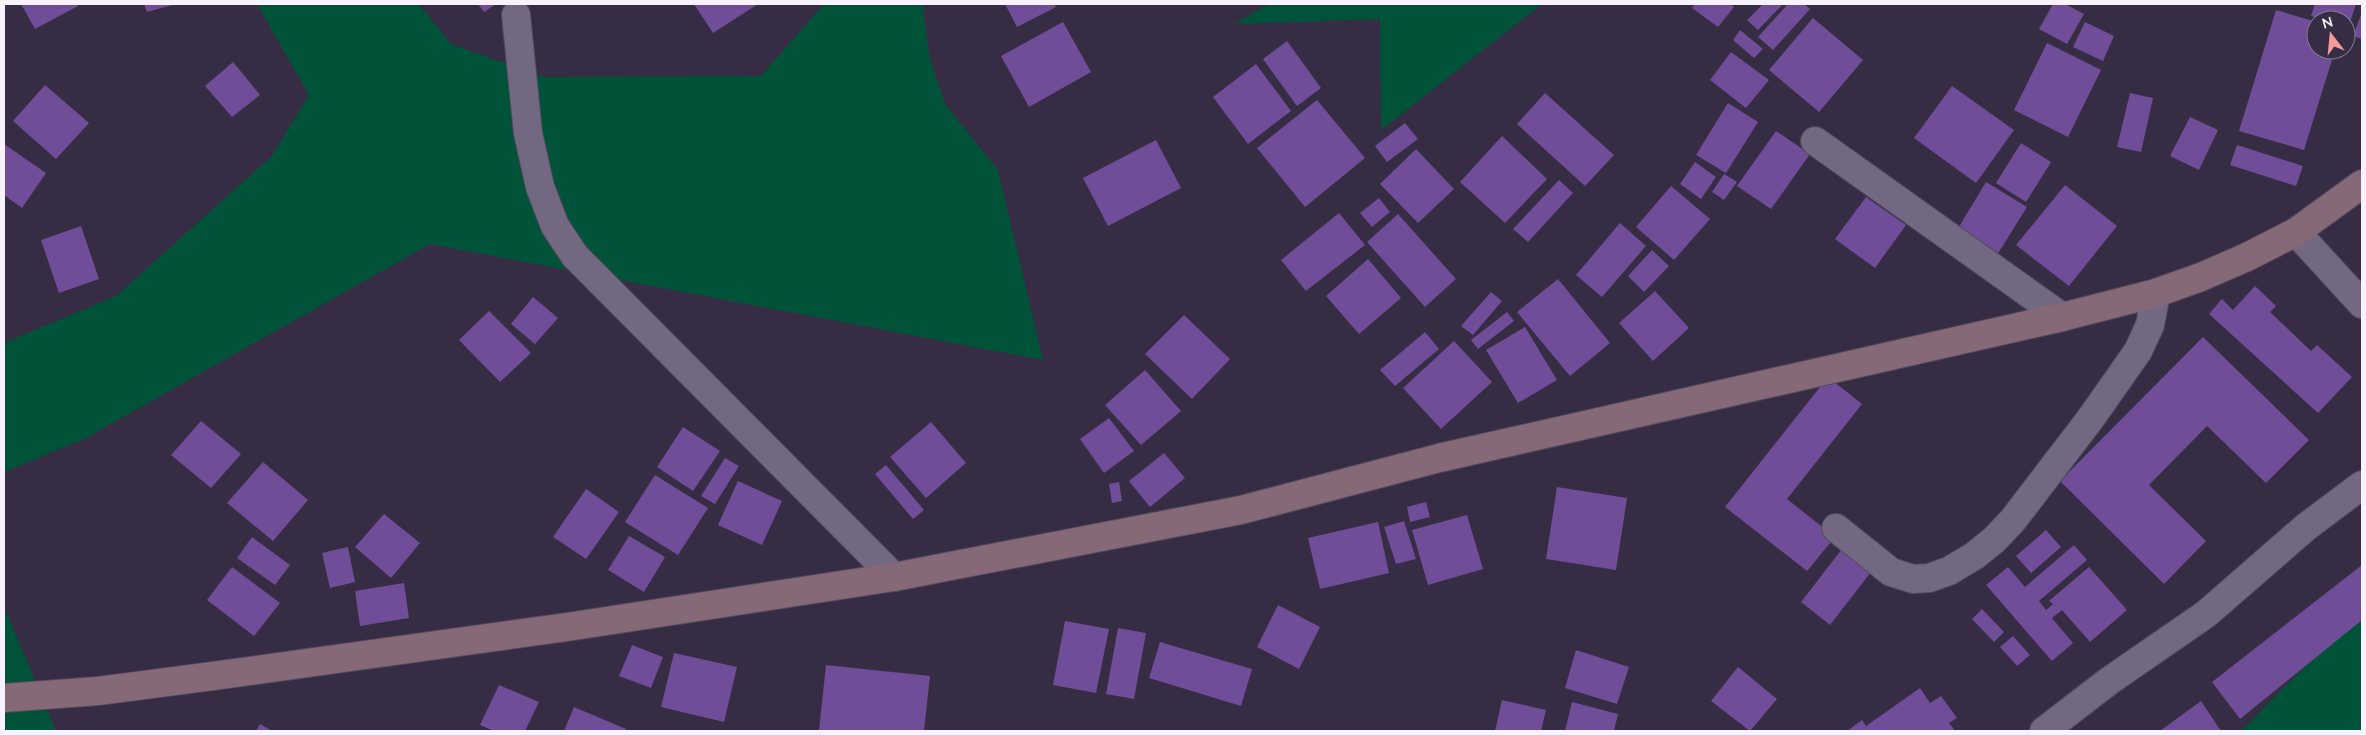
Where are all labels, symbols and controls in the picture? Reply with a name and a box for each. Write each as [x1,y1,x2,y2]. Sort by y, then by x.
north arrow [2306,10,2356,60]
text: N [2320,12,2335,34]

